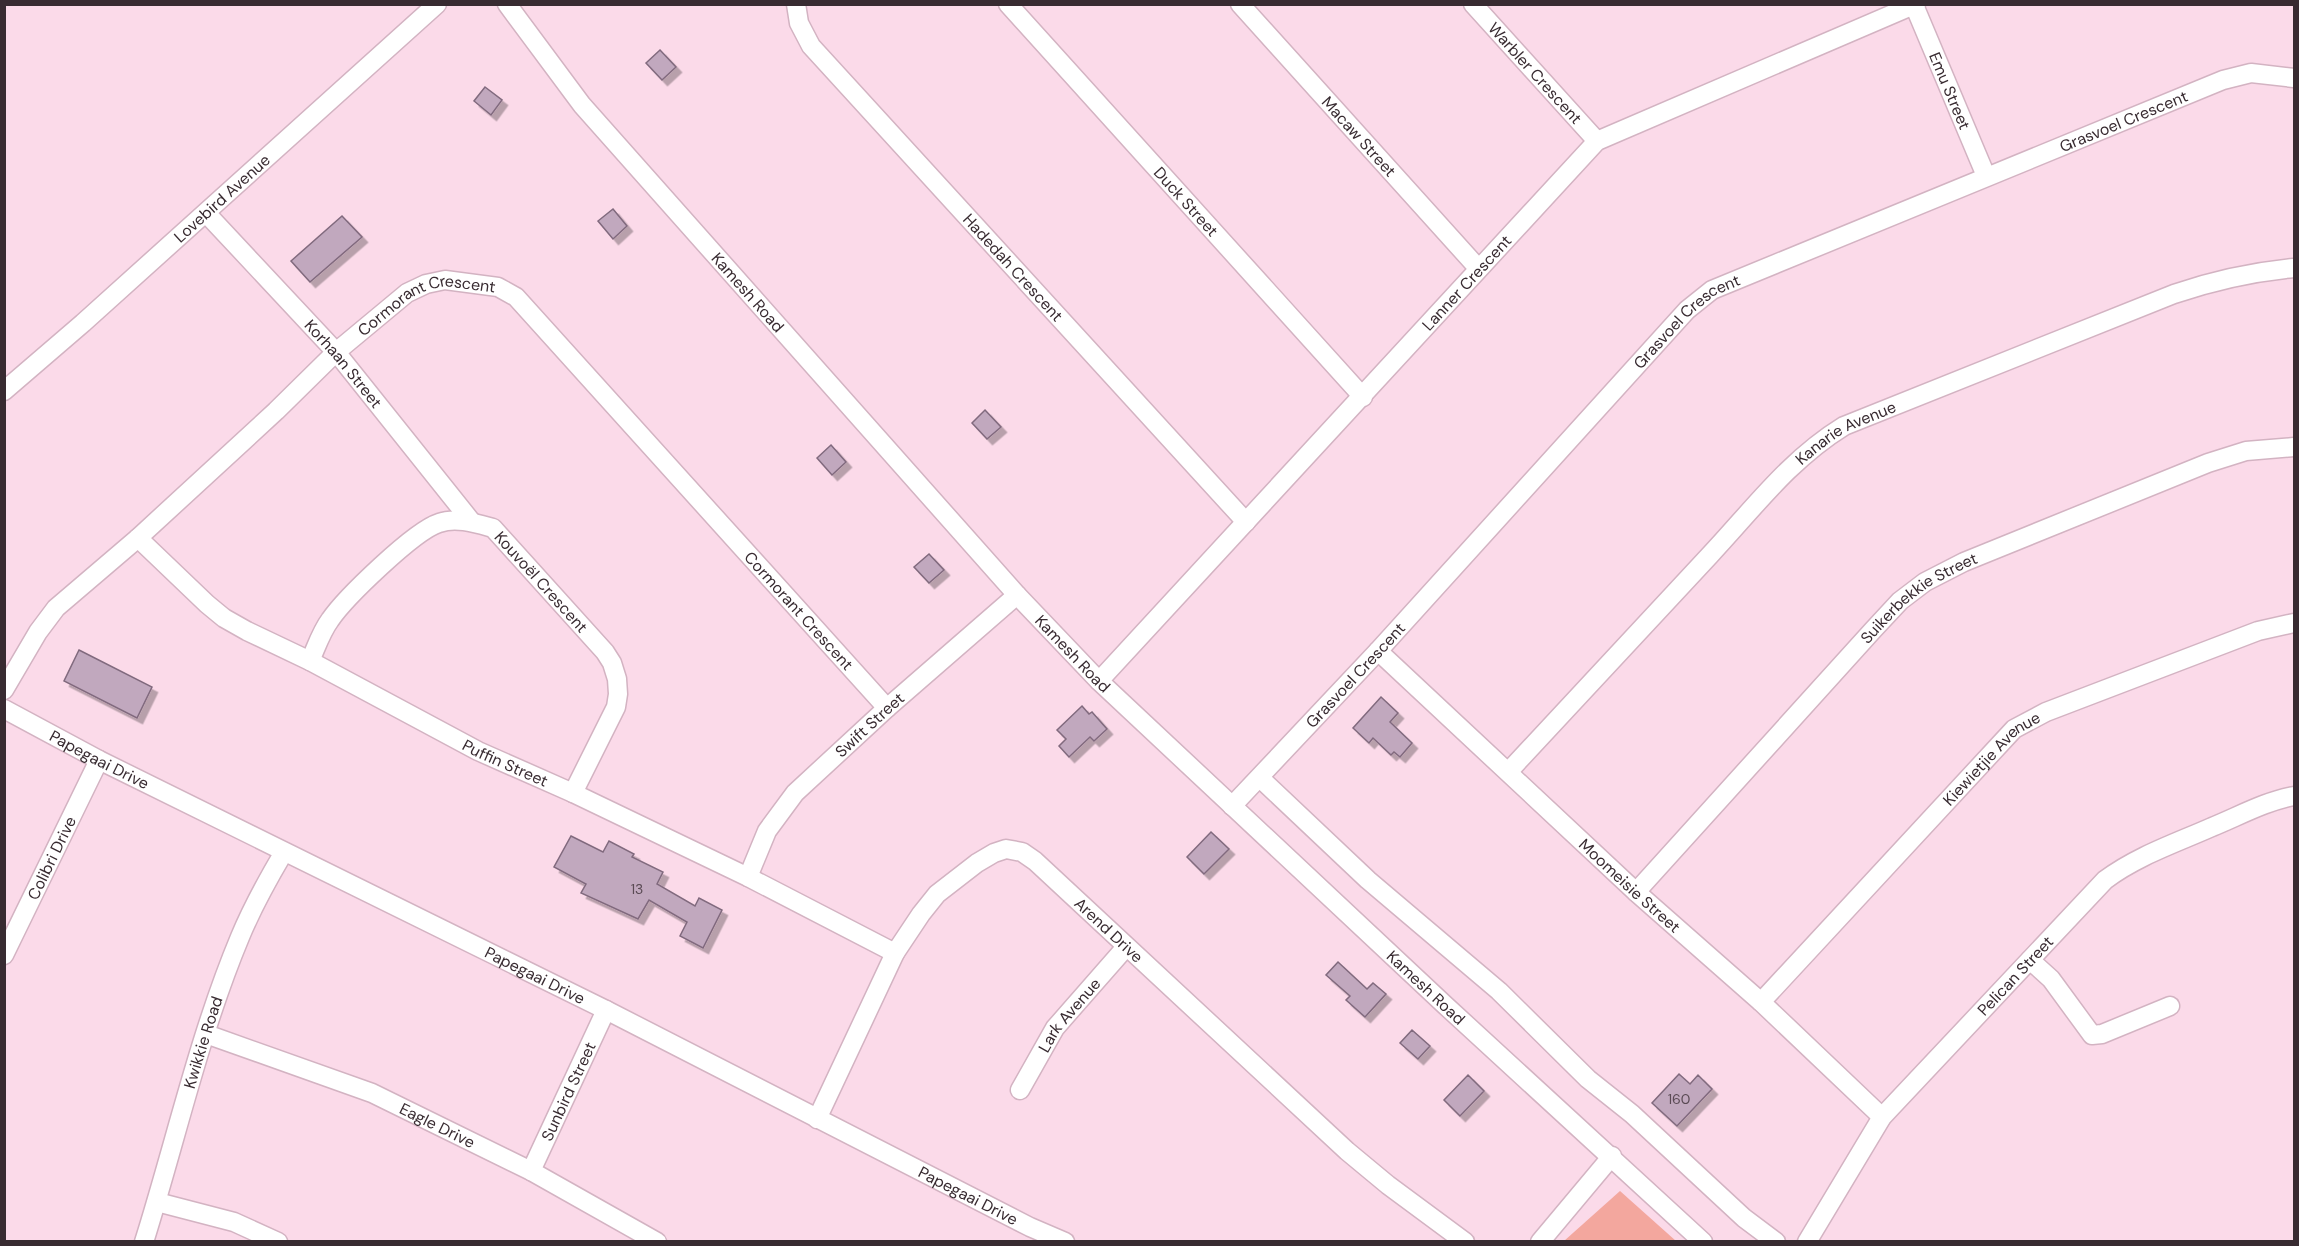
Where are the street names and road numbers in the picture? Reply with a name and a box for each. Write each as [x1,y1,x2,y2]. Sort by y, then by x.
street label: Warbler Crescent [1484,18,1587,129]
street label: Emu Street [1924,49,1975,133]
street label: Grasvoel Crescent [2056,86,2191,157]
street label: Macaw Street [1317,92,1401,181]
street label: Lovebird Avenue [170,150,275,247]
street label: Duck Street [1149,162,1223,241]
street label: Hadedah Crescent [958,209,1068,326]
street label: Lanner Crescent [1417,231,1516,335]
street label: Kamesh Road [707,248,789,337]
street label: Cormorant Crescent [353,270,497,341]
street label: Grasvoel Crescent [1629,270,1743,373]
street label: Korhaan Street [300,315,387,412]
street label: Kanarie Avenue [1791,396,1899,470]
street label: Kouvoël Crescent [490,527,592,637]
street label: Cormorant Crescent [740,547,858,675]
street label: Suikerbekkie Street [1856,548,1980,648]
street label: Kamesh Road [1030,611,1115,697]
street label: Grasvoel Crescent [1301,618,1410,732]
street label: Swift Street [831,688,909,762]
street label: Kiewietjie Avenue [1938,707,2044,810]
street label: Papegaai Drive [46,725,153,794]
street label: Puffin Street [459,735,551,792]
street label: Colibri Drive [23,813,81,903]
street label: Moomeisie Street [1574,834,1685,937]
street label: Arend Drive [1070,893,1148,967]
street label: Pelican Street [1973,932,2058,1020]
street label: Papegaai Drive [481,942,588,1009]
street label: Kamesh Road [1382,946,1469,1029]
street label: Lark Avenue [1033,973,1105,1056]
street label: Kwikkie Road [179,994,228,1091]
street label: Sunbird Street [537,1039,601,1144]
street label: Eagle Drive [396,1098,478,1153]
street label: Papegaai Drive [915,1162,1021,1230]

